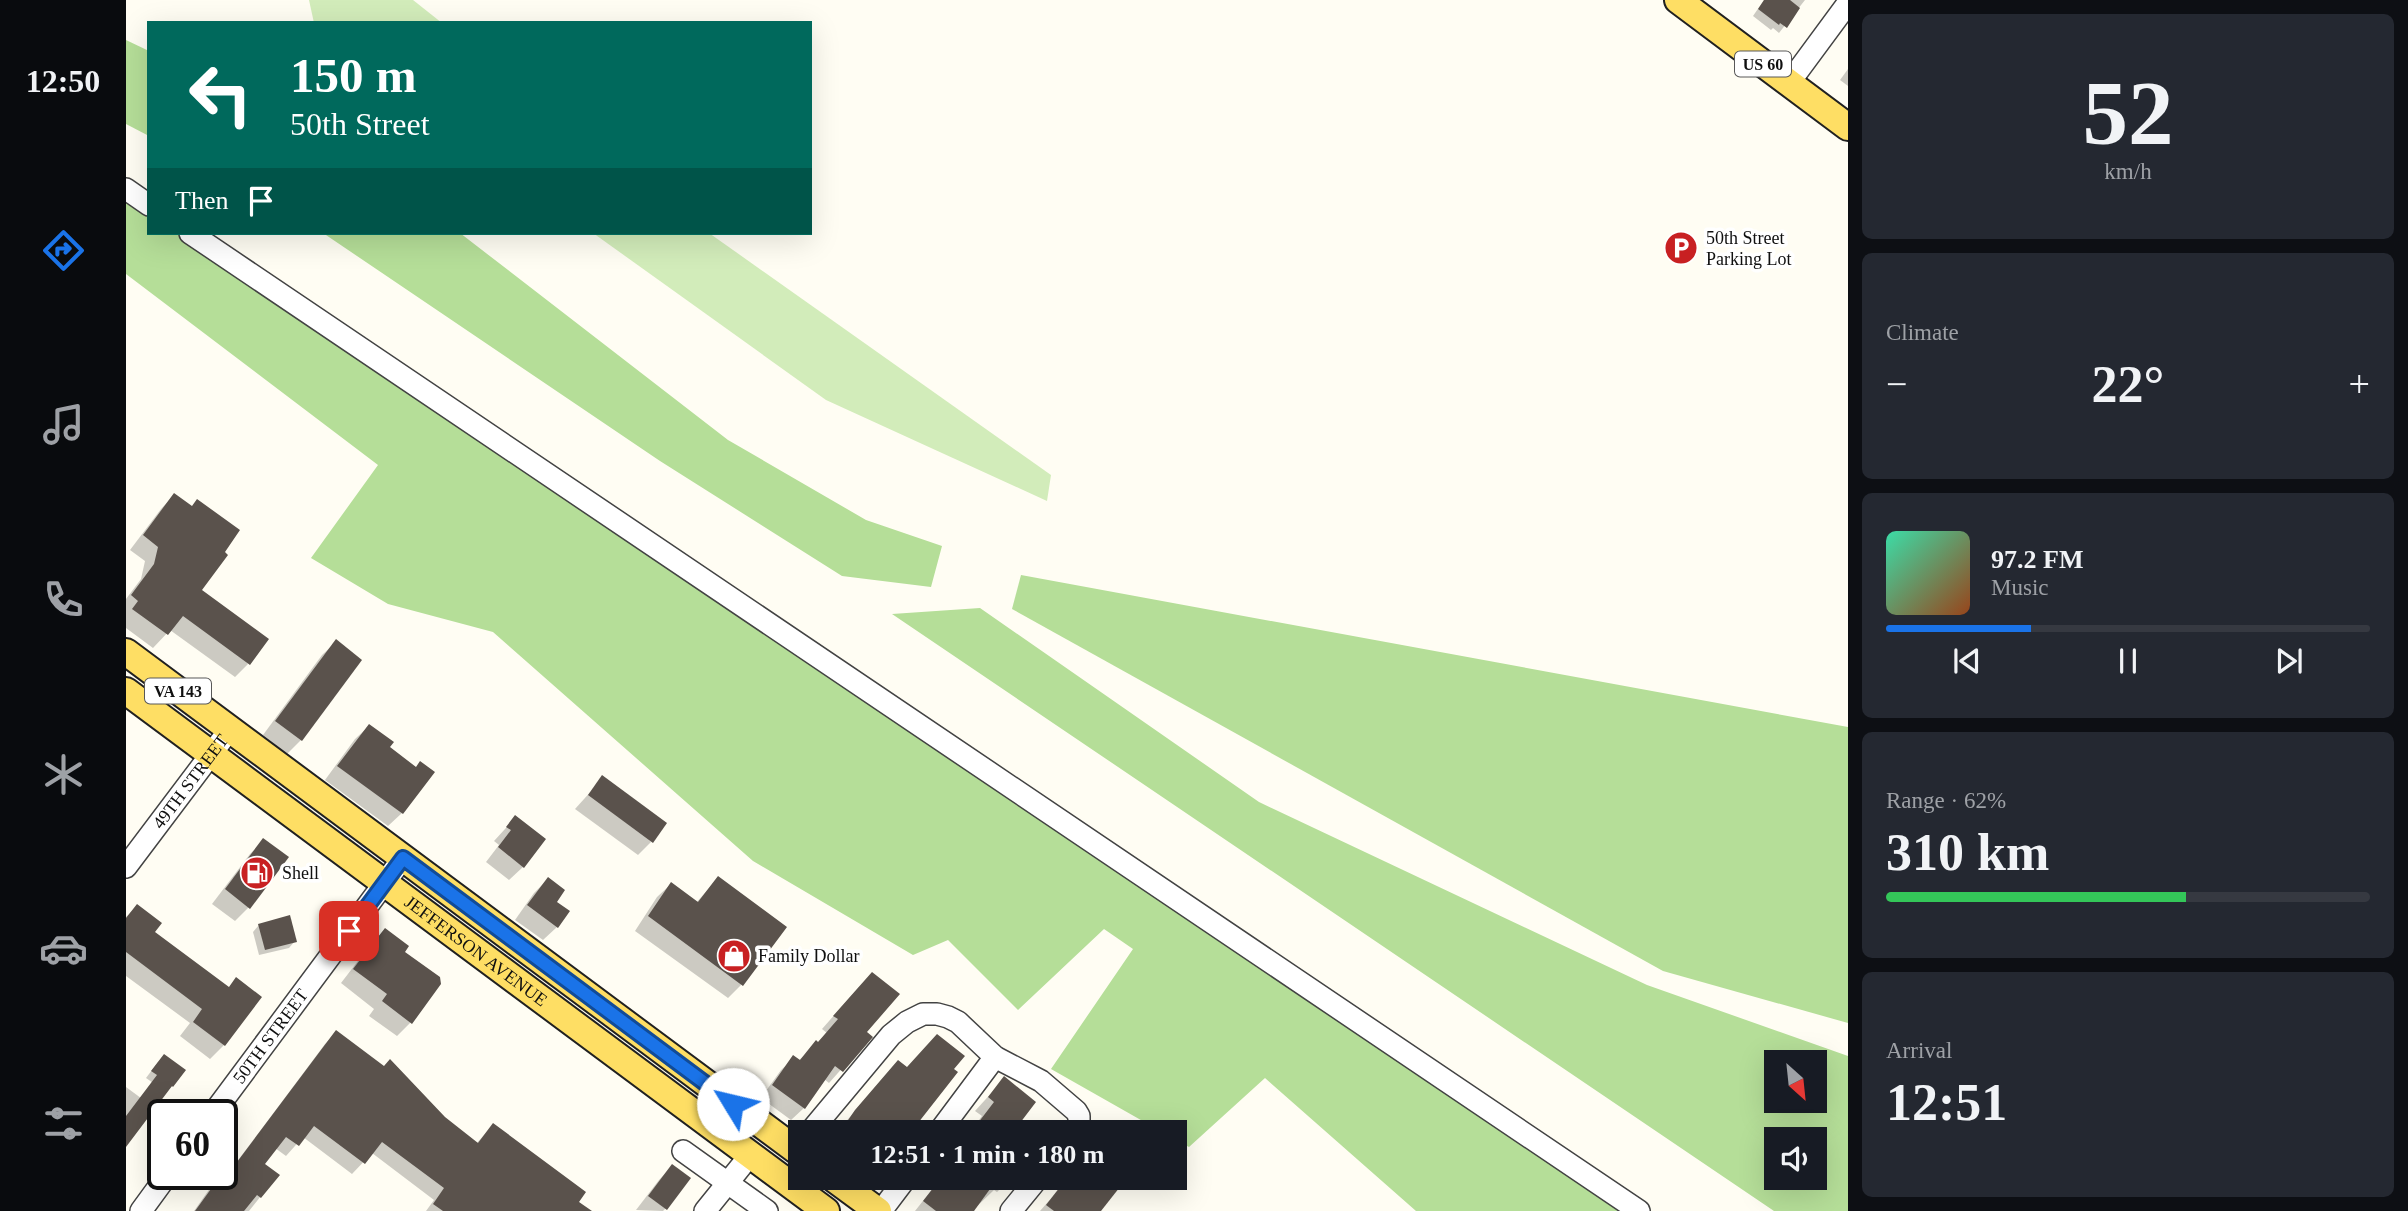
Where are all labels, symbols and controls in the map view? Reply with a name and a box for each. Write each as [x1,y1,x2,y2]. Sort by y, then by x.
text: 150 m [290,48,417,103]
icon: left [175,49,266,140]
road number: US 60 [1735,52,1791,76]
text: 12:50 [26,63,100,99]
text: 52 [2083,63,2174,164]
text: 50th Street [290,106,430,142]
text: km/h [2104,159,2152,184]
icon: arrive [242,182,280,220]
text: Then [175,186,228,215]
icon: directions [39,226,88,275]
place label: 50th Street Parking Lot [1706,228,1792,269]
parking icon: 50th Street Parking Lot [1662,229,1700,267]
text: Climate [1886,320,1959,345]
text: 22° [2092,356,2164,413]
text: − [1886,363,1907,405]
text: + [2349,363,2370,405]
icon: music [39,400,88,449]
text: 97.2 FM [1991,545,2083,574]
icon: phone [39,575,88,624]
text: Music [1991,575,2049,600]
icon: previous [1948,642,1986,680]
icon: pause [2109,642,2147,680]
icon: next [2270,642,2308,680]
road number: VA 143 [145,678,211,704]
street label: 49TH STREET [149,731,232,833]
icon: climate [39,750,88,799]
text: Range · 62% [1886,788,2006,813]
text: 310 km [1886,824,2049,881]
fuel station icon: Shell [238,854,276,892]
place label: Shell [282,863,319,883]
street label: JEFFERSON AVENUE [401,892,551,1010]
pin [319,901,379,961]
icon: arrive [330,912,368,950]
icon: car [39,924,88,973]
shop icon: Family Dollar [715,937,753,975]
place label: Family Dollar [758,946,860,966]
street label: 50TH STREET [229,985,312,1087]
text: Arrival [1886,1038,1952,1063]
north arrow [1764,1050,1827,1113]
map controls [1764,1050,1827,1190]
position arrow [696,1067,770,1141]
text: 12:51 [1886,1074,2007,1131]
icon: filters [39,1099,88,1148]
speed limit sign: 60 [147,1099,238,1190]
button: sound [1764,1127,1827,1190]
text: 12:51 · 1 min · 180 m [871,1140,1105,1169]

